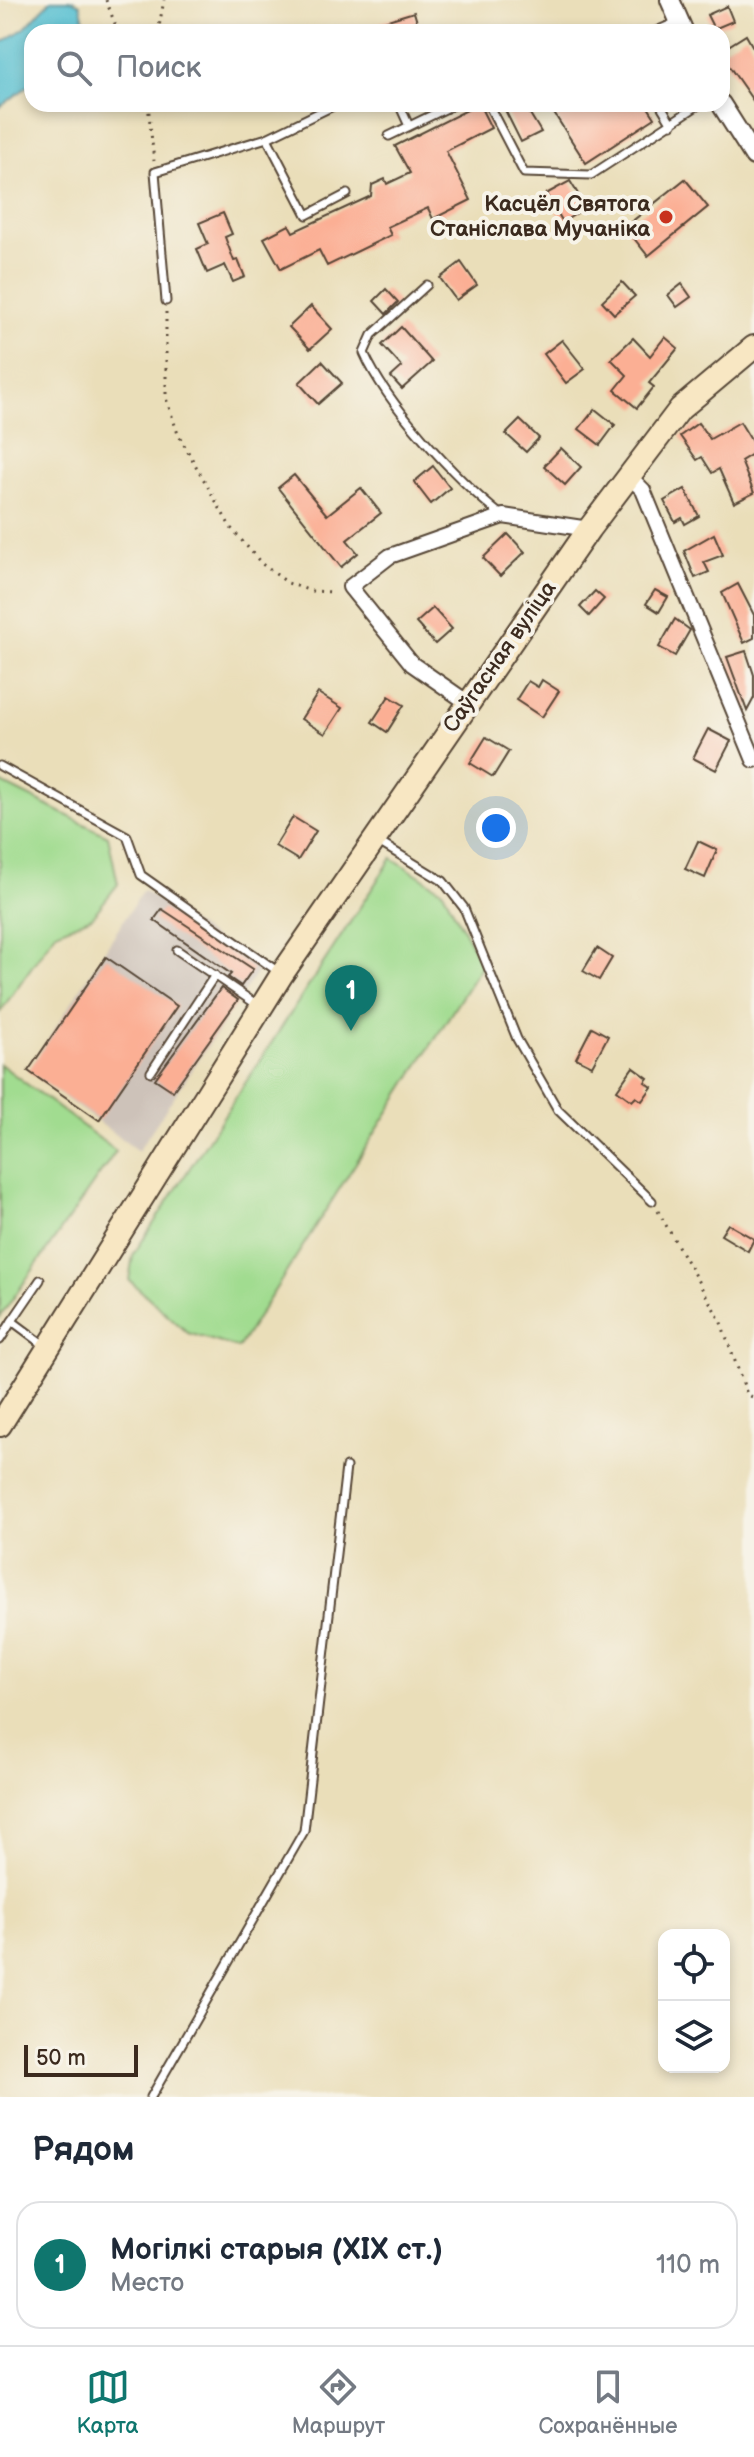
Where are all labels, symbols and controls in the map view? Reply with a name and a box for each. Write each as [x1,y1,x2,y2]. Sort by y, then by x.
search box [24,24,730,112]
icon: search [52,46,96,90]
text: Поиск [116,50,202,86]
place label: Касцёл Святога Станіслава Мучаніка [430,191,650,243]
marker: Касцёл Святога Станіслава Мучаніка [657,208,675,226]
street label: Саўгасная вуліца [438,576,562,738]
your location [476,808,516,848]
pin: 1 [325,965,377,1031]
map controls [658,1929,730,2073]
button: locate [658,1929,730,2001]
button: layers [658,2001,730,2073]
scale bar [24,2041,138,2077]
text: 50 m [36,2045,86,2072]
text: Рядом [32,2129,134,2170]
text: Могілкі старыя (XIX ст.) [110,2232,443,2268]
text: 1 [55,2250,65,2281]
text: 110 m [656,2250,720,2281]
text: Место [110,2268,184,2299]
tab: Карта [77,2365,139,2440]
tab: Маршрут [292,2365,385,2440]
tab: Сохранённые [538,2365,677,2440]

